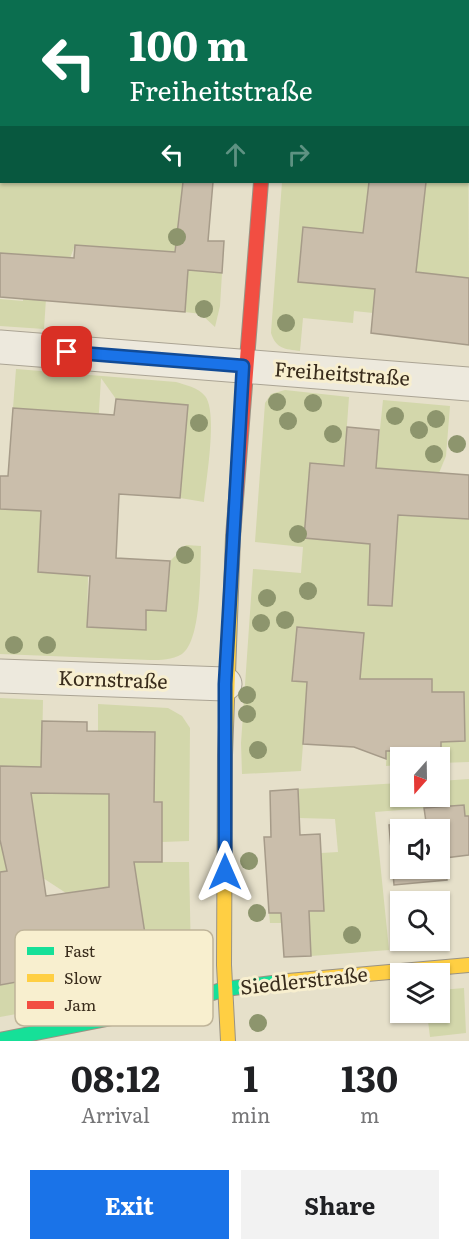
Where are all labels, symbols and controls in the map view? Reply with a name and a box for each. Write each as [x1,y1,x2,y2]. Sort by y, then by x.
text: 100 m [129,12,248,74]
icon: left [30,24,108,102]
text: Freiheitstraße [129,69,313,109]
icon: left [156,138,189,171]
icon: ahead [219,138,252,171]
icon: right [282,138,315,171]
pin [41,326,92,377]
icon: arrive [50,335,83,368]
street label: Freiheitstraße [273,352,411,392]
street label: Kornstraße [58,661,168,695]
north arrow [390,747,450,807]
map controls [390,747,450,1023]
button: sound [390,819,450,879]
position arrow [193,840,257,904]
button: search [390,891,450,951]
legend [15,930,213,1026]
text: Fast [64,938,96,962]
street label: Siedlerstraße [239,957,369,1001]
button: layers [390,963,450,1023]
text: Slow [64,965,102,989]
text: Jam [64,992,97,1016]
text: 08:12 [71,1050,160,1103]
text: 1 [243,1050,258,1103]
text: 130 [341,1050,398,1103]
text: Arrival [81,1099,150,1129]
text: min [231,1099,270,1129]
text: m [360,1099,379,1129]
button: Exit [30,1170,229,1239]
button: Share [241,1170,439,1239]

